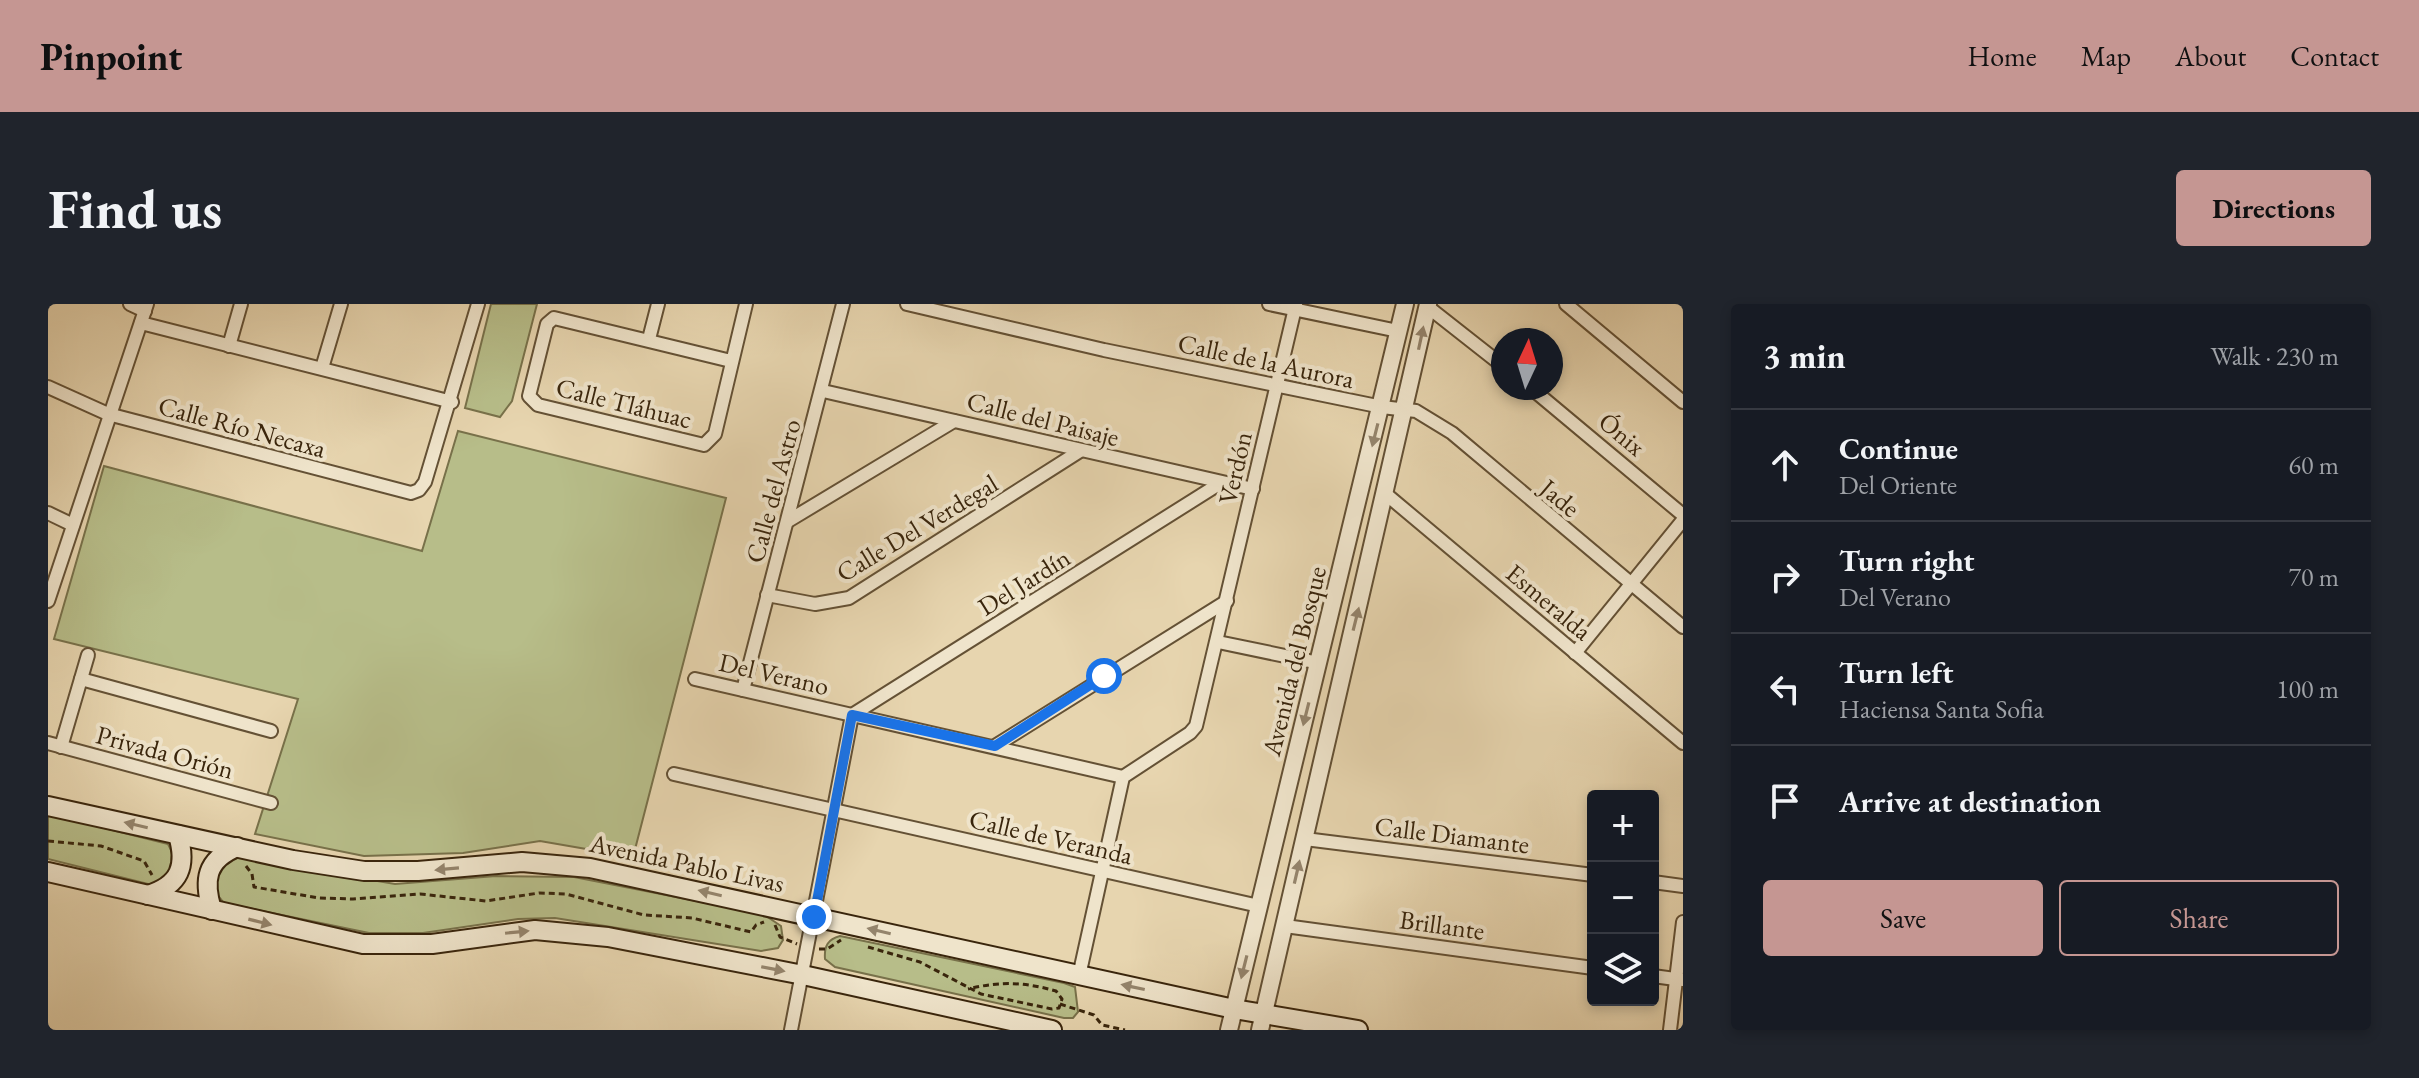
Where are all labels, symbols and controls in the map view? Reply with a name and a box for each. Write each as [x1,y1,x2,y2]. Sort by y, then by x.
text: Pinpoint [40,32,182,81]
text: Home [1967,38,2037,74]
text: Map [2081,38,2131,74]
text: About [2175,38,2246,74]
text: Contact [2290,38,2379,74]
button: Directions [2176,170,2371,246]
text: Find us [48,172,222,245]
street label: Calle de la Aurora [1175,326,1358,396]
one-way arrow [1415,326,1428,351]
north arrow [1491,328,1563,400]
text: 3 min [1763,334,1846,378]
text: Walk · 230 m [2211,339,2339,373]
street label: Calle Tláhuac [553,370,695,436]
street label: Calle del Paisaje [963,384,1123,454]
street label: Calle Río Necaxa [155,388,330,466]
street label: Ónix [1591,405,1653,464]
street label: Calle del Astro [737,415,809,567]
one-way arrow [1368,422,1381,447]
street label: Verdón [1210,428,1260,508]
text: Continue [1839,429,1958,468]
icon: ahead [1763,443,1807,487]
text: 60 m [2289,448,2339,482]
street label: Calle Del Verdegal [830,466,1004,590]
text: Del Oriente [1839,468,1957,502]
street label: Jade [1531,470,1587,525]
street label: Del Jardín [972,540,1077,624]
text: Turn right [1839,541,1975,580]
icon: right [1763,555,1807,599]
street label: Esmeralda [1499,556,1600,648]
text: 70 m [2289,560,2339,594]
street label: Avenida del Bosque [1254,562,1334,760]
text: Del Verano [1839,580,1951,614]
one-way arrow [1351,607,1363,632]
street label: Del Verano [716,645,832,703]
text: Turn left [1839,653,1953,692]
route start [1086,658,1122,694]
icon: left [1763,667,1807,711]
text: 100 m [2276,672,2339,706]
text: Haciensa Santa Sofia [1839,692,2044,726]
one-way arrow [1299,702,1311,727]
street label: Privada Orión [93,717,238,787]
icon: arrive [1763,779,1807,823]
text: Arrive at destination [1839,782,2101,821]
map controls [1587,790,1659,1006]
button: + [1587,790,1659,862]
street label: Calle de Veranda [966,802,1137,872]
street label: Calle Diamante [1373,809,1531,861]
one-way arrow [123,818,148,831]
street label: Avenida Pablo Livas [586,826,787,900]
one-way arrow [1292,860,1304,885]
one-way arrow [434,862,459,875]
button: − [1587,862,1659,934]
button: Save [1763,880,2043,956]
button: Share [2059,880,2339,956]
one-way arrow [698,886,723,899]
route end [796,899,832,935]
street label: Brillante [1397,902,1487,948]
one-way arrow [248,916,273,929]
one-way arrow [866,924,891,937]
one-way arrow [505,925,530,938]
button: layers [1587,934,1659,1006]
one-way arrow [1238,954,1250,979]
one-way arrow [761,963,786,976]
one-way arrow [1120,980,1145,993]

